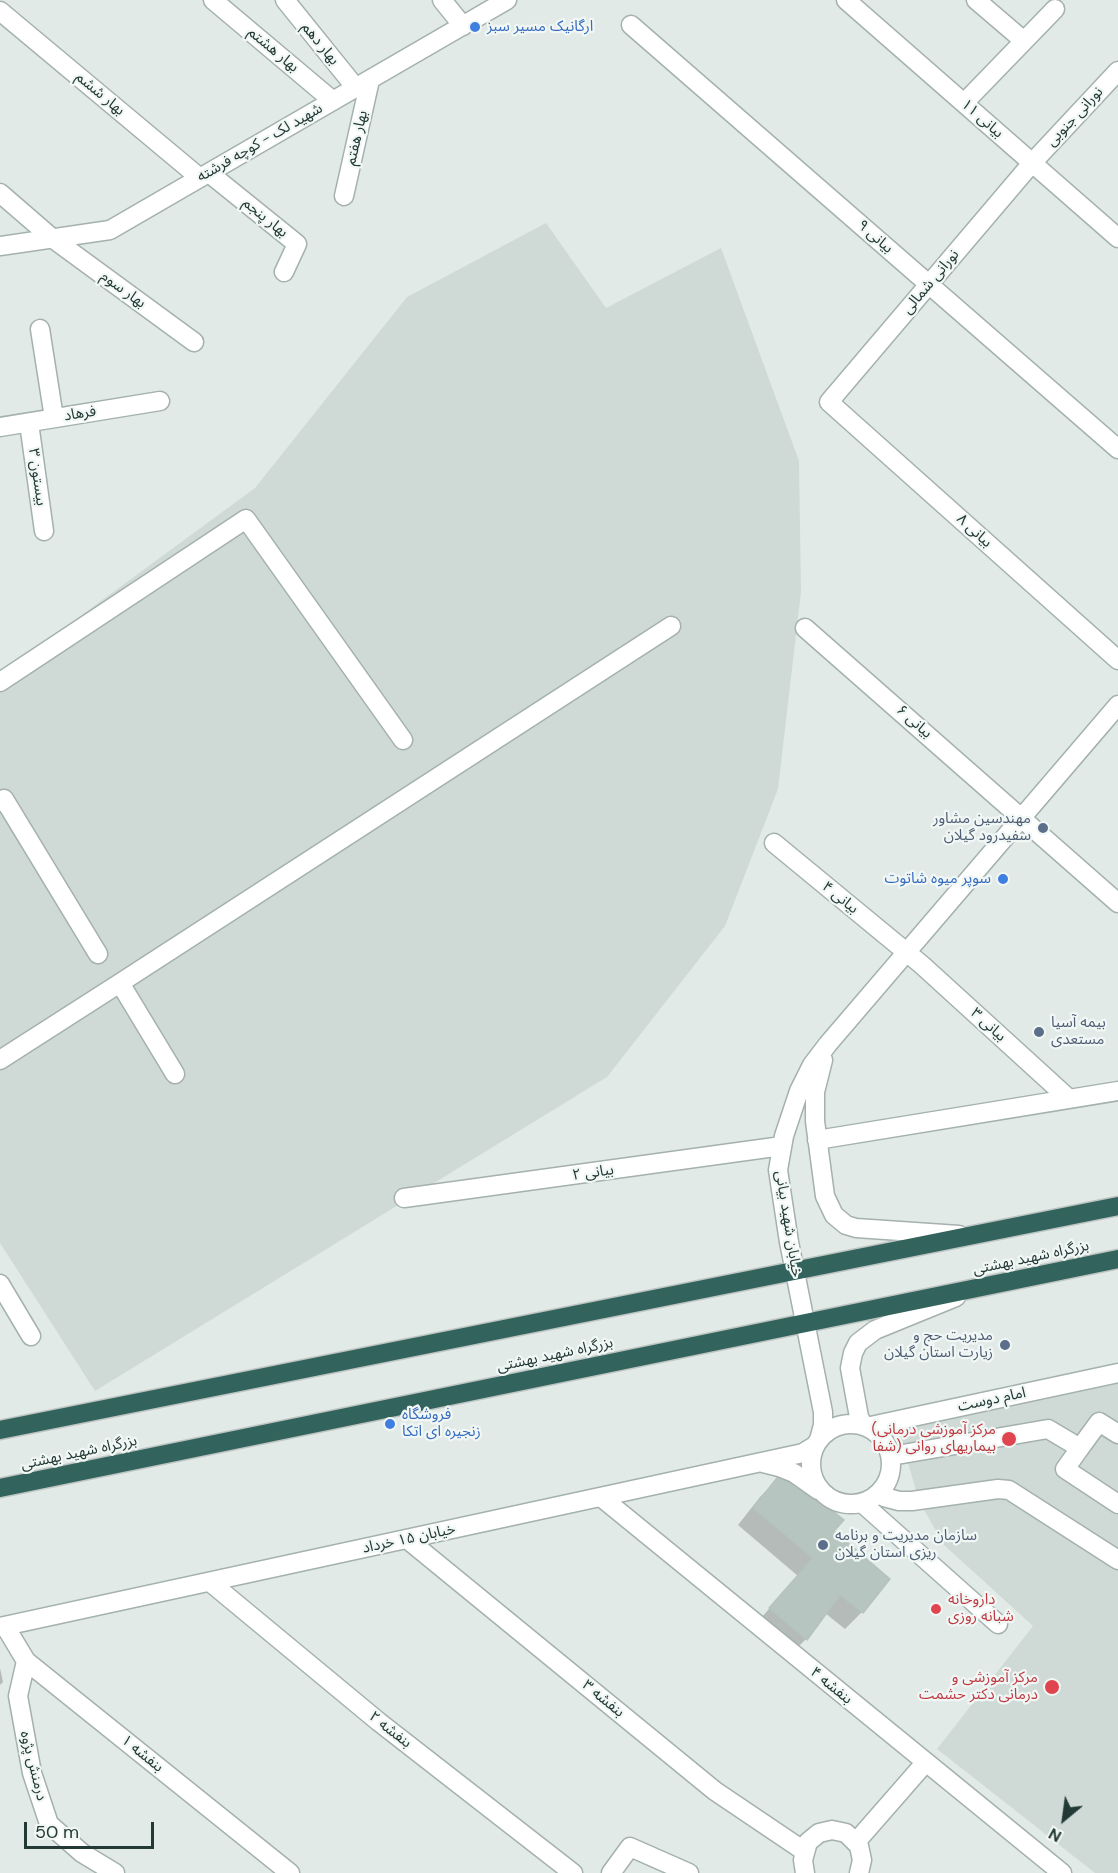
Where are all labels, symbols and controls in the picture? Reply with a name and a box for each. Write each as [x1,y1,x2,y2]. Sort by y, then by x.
place label: ارگانیک مسیر سبز [487,18,593,36]
street label: بهار دهم [297,19,343,69]
marker: ارگانیک مسیر سبز [468,20,482,34]
street label: بهار هشتم [244,24,302,76]
street label: بهار ششم [72,68,128,120]
street label: نورانی جنوبی [1043,83,1107,151]
street label: بیانی ۱۱ [957,96,1007,142]
street label: شهید لک - کوچه فرشته [194,100,326,186]
street label: بهار هفتم [342,109,372,167]
street label: بهار پنجم [239,194,291,242]
street label: بیانی ۹ [853,217,897,257]
street label: نورانی شمالی [899,246,963,318]
street label: بهار سوم [97,268,149,312]
street label: فرهاد [63,403,97,425]
street label: بیستون ۳ [24,447,50,507]
street label: بیانی ۸ [953,510,995,552]
street label: بیانی ۶ [892,702,936,742]
place label: مهندسین مشاور سفیدرود گیلان [933,810,1031,845]
marker: مهندسین مشاور سفیدرود گیلان [1036,821,1050,835]
place label: سوپر میوه شاتوت [885,870,991,888]
marker: سوپر میوه شاتوت [996,872,1010,886]
street label: بیانی ۴ [818,878,862,918]
street label: بیانی ۳ [967,1004,1009,1046]
place label: بیمه آسیا مستعدی [1051,1014,1106,1049]
marker: بیمه آسیا مستعدی [1032,1025,1046,1039]
street label: بیانی ۲ [571,1161,615,1185]
street label: خیابان شهید بیانی [771,1170,805,1278]
street label: بزرگراه شهید بهشتی [971,1237,1091,1279]
place label: مدیریت حج و زیارت استان گیلان [884,1327,993,1362]
street label: بزرگراه شهید بهشتی [495,1334,615,1376]
marker: مدیریت حج و زیارت استان گیلان [998,1338,1012,1352]
street label: امام دوست [956,1384,1028,1416]
place label: فروشگاه زنجیره ای اتکا [402,1406,481,1441]
marker: فروشگاه زنجیره ای اتکا [383,1417,397,1431]
place label: (مرکز آموزشی درمانی بیماریهای روانی (شفا [871,1421,996,1456]
marker: (مرکز آموزشی درمانی بیماریهای روانی (شفا [1000,1430,1018,1448]
street label: بزرگراه شهید بهشتی [19,1432,139,1474]
street label: خیابان ۱۵ خرداد [361,1520,457,1558]
place label: سازمان مدیریت و برنامه ریزی استان گیلان [835,1527,977,1562]
marker: سازمان مدیریت و برنامه ریزی استان گیلان [816,1538,830,1552]
place label: داروخانه شبانه روزی [948,1591,1014,1626]
marker: داروخانه شبانه روزی [929,1602,943,1616]
street label: بنفشه ۴ [806,1664,856,1708]
place label: مرکز آموزشی و ‌درمانی دکتر حشمت [919,1669,1038,1704]
street label: بنفشه ۳ [578,1677,628,1721]
marker: مرکز آموزشی و ‌درمانی دکتر حشمت [1043,1678,1061,1696]
street label: بنفشه ۲ [365,1708,415,1752]
street label: درمنش پژوه [16,1729,50,1803]
street label: بنفشه ۱ [117,1732,167,1776]
north arrow [1034,1789,1094,1849]
scale bar [27,1810,158,1848]
text: 50 m [35,1820,79,1844]
text: N [1045,1823,1065,1847]

